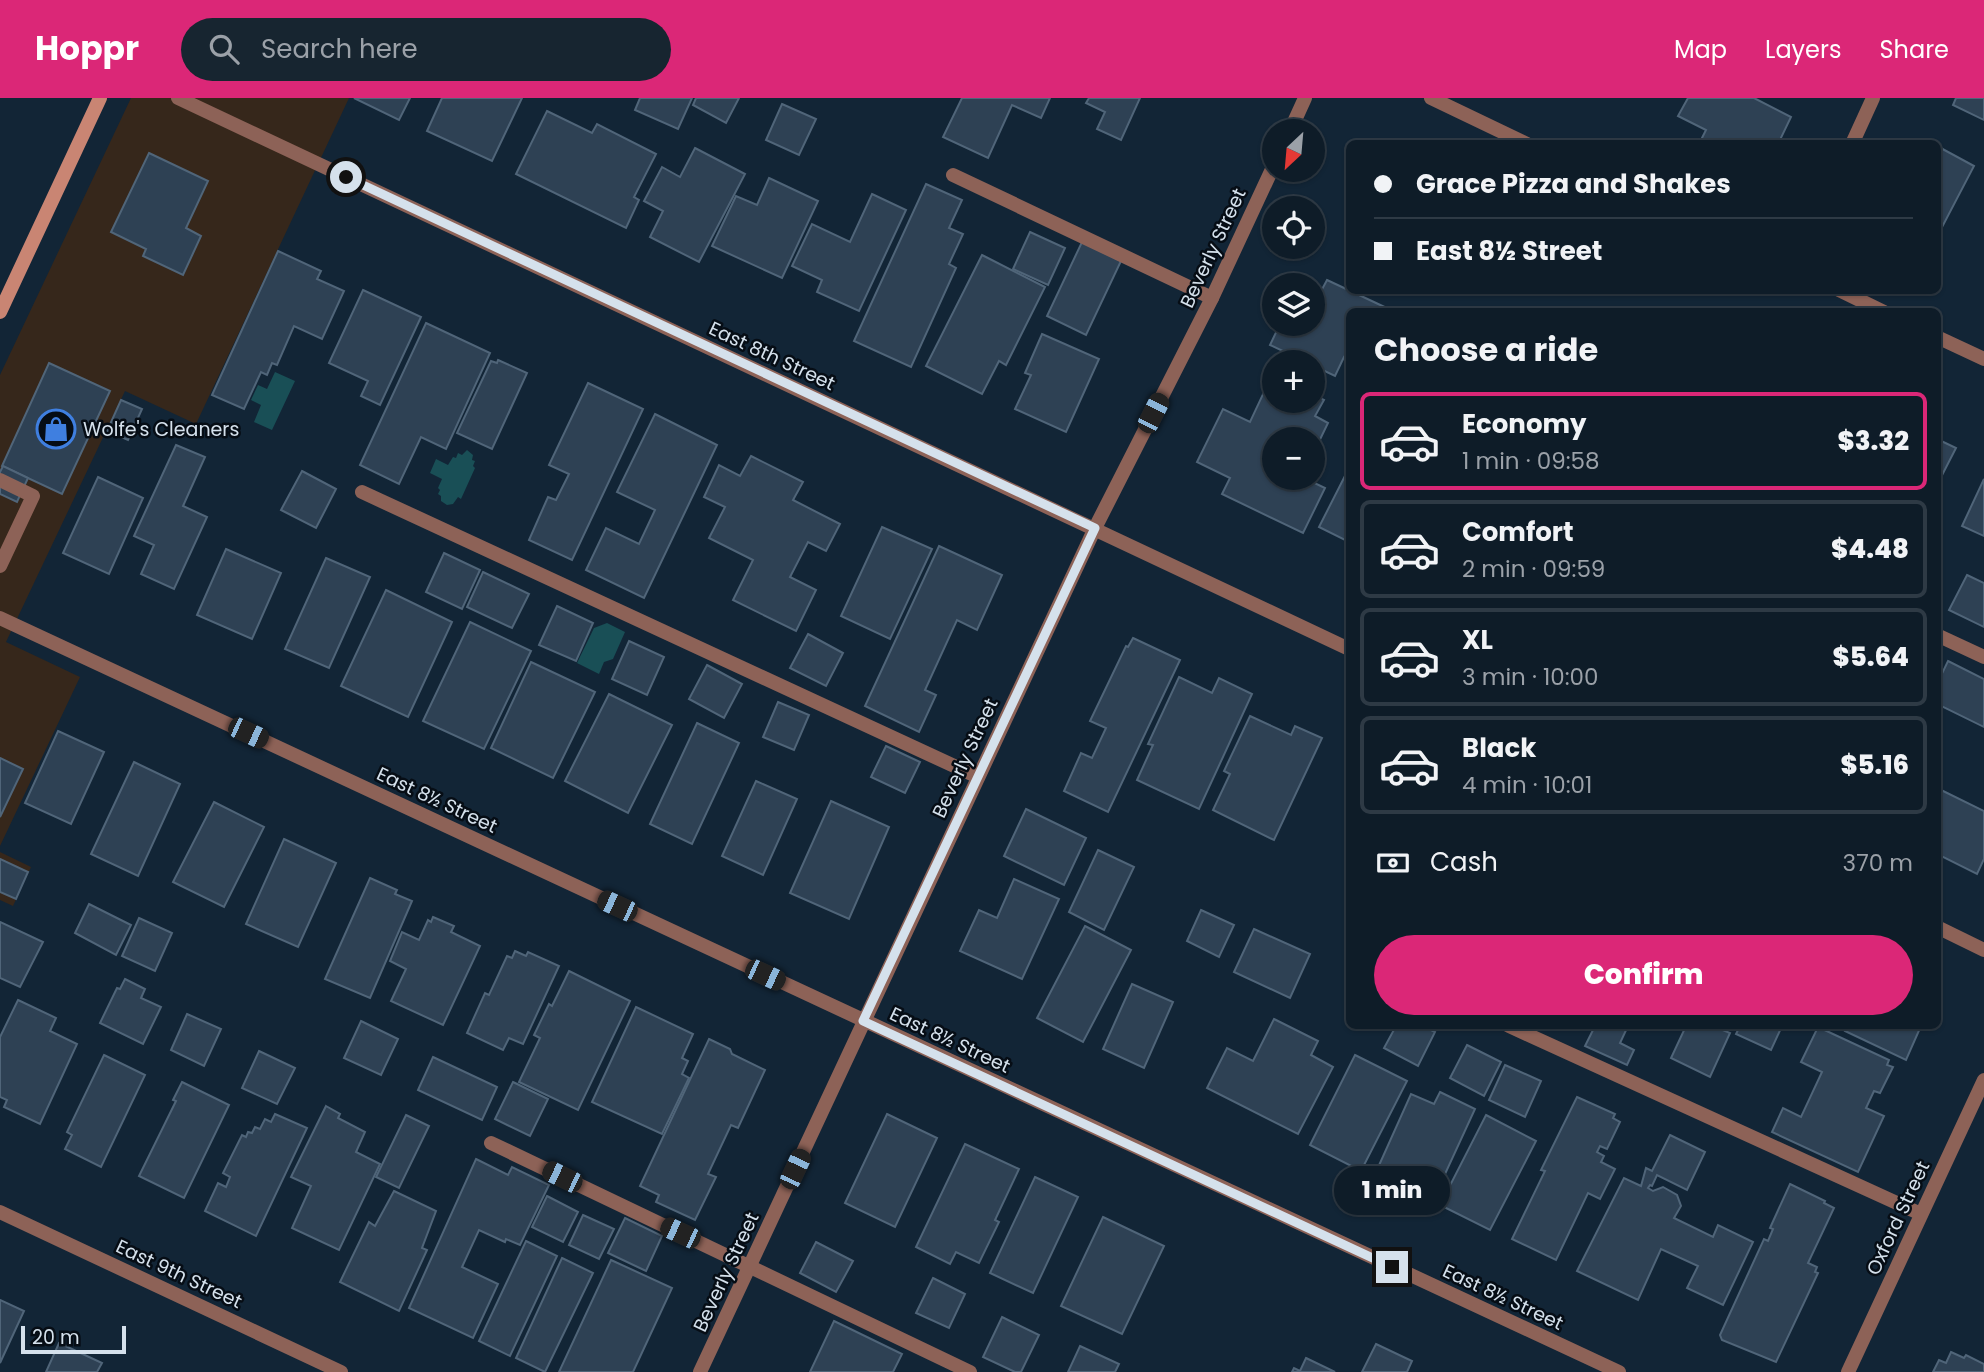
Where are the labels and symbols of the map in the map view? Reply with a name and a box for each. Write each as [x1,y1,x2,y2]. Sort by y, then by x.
north arrow [1262,119,1325,182]
route start [330,161,362,193]
street label: Beverly Street [1173,184,1253,312]
street label: East 8th Street [705,315,840,397]
car [1135,390,1172,436]
shop icon: Wolfe's Cleaners [35,408,77,450]
place label: Wolfe's Cleaners [83,416,239,443]
street label: Beverly Street [925,694,1005,822]
car [225,715,272,751]
street label: East 8½ Street [372,760,502,840]
car [594,888,641,924]
car [742,957,789,993]
street label: East 8½ Street [885,1000,1015,1080]
car [777,1146,814,1192]
street label: Oxford Street [1860,1156,1936,1279]
car [539,1158,586,1196]
callout: 1 min [1334,1166,1450,1214]
street label: Beverly Street [686,1208,766,1336]
car [657,1215,704,1251]
street label: East 9th Street [112,1233,247,1315]
route end [1376,1251,1408,1283]
street label: East 8½ Street [1438,1257,1568,1337]
scale bar [21,1323,126,1355]

